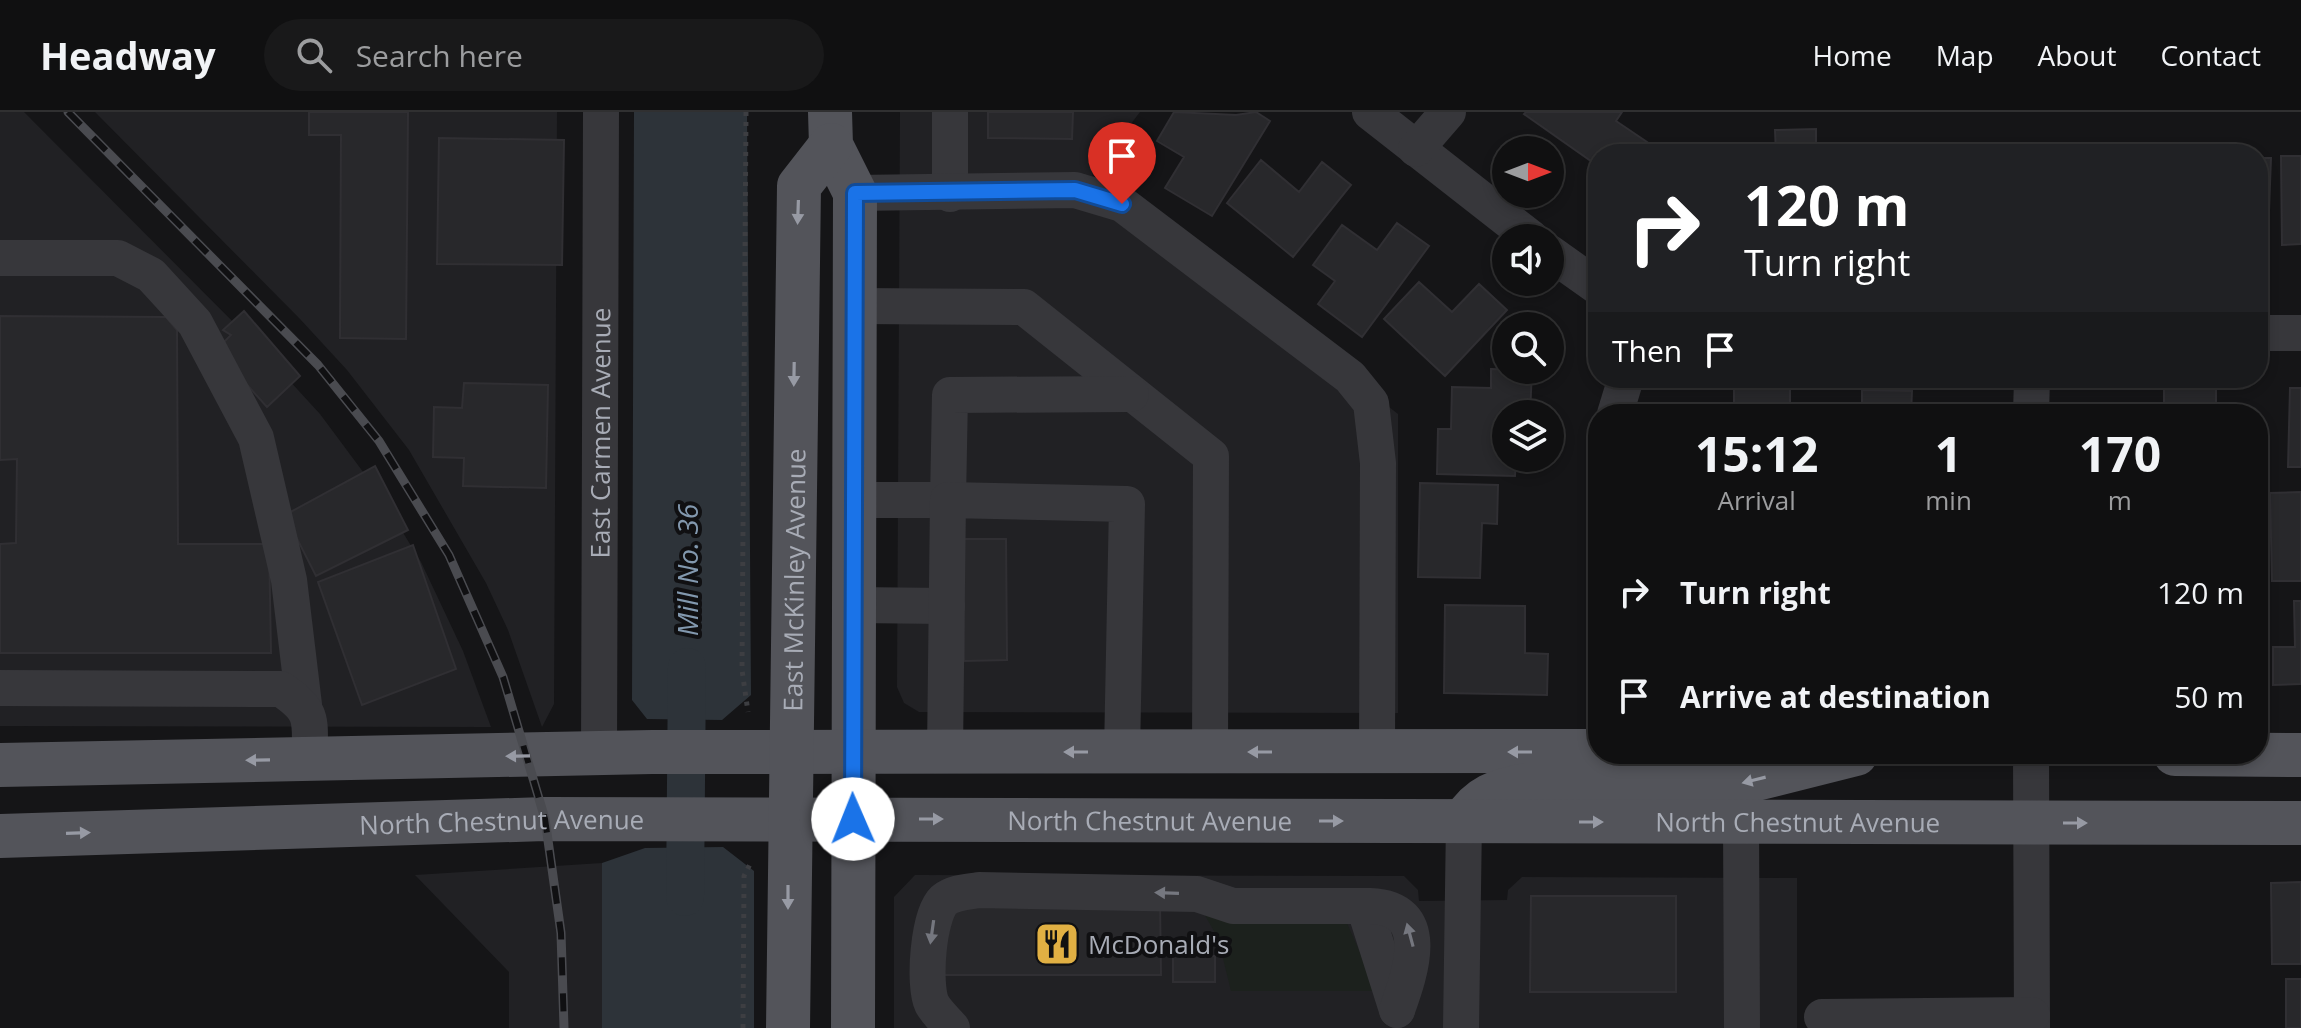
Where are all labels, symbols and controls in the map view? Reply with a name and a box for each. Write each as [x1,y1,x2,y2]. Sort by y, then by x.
search box [264,19,824,91]
text: Headway [40,29,216,81]
icon: search [292,33,336,77]
text: Search here [356,35,523,76]
text: Home [1813,36,1892,74]
text: Map [1936,36,1994,74]
text: About [2038,36,2116,74]
text: Contact [2160,36,2261,74]
pin [1088,122,1156,204]
icon: arrive [1100,134,1144,178]
north arrow [1492,136,1564,208]
map controls [1492,136,1564,472]
text: 120 m [1744,166,1910,242]
icon: right [1612,176,1716,280]
one-way arrow [791,200,804,225]
button: sound [1492,224,1564,296]
text: Turn right [1744,238,1910,287]
street label: East Carmen Avenue [582,308,618,558]
button: search [1492,312,1564,384]
icon: arrive [1698,328,1742,372]
text: Then [1612,330,1682,371]
one-way arrow [788,362,800,387]
button: layers [1492,400,1564,472]
text: 15:12 [1695,421,1818,486]
text: 1 [1935,421,1962,486]
text: 170 [2079,421,2161,486]
street label: East McKinley Avenue [774,448,814,712]
text: Arrival [1717,482,1796,518]
text: min [1925,482,1972,518]
text: m [2108,482,2132,518]
water label: Mill No. 36 [668,503,706,636]
icon: right [1612,570,1656,614]
text: Turn right [1680,572,1831,613]
text: 120 m [2157,572,2244,613]
icon: arrive [1612,674,1656,718]
text: Arrive at destination [1680,676,1991,717]
text: 50 m [2174,676,2244,717]
one-way arrow [1063,746,1088,758]
one-way arrow [1247,746,1272,758]
one-way arrow [1507,746,1532,758]
one-way arrow [505,749,530,762]
one-way arrow [245,754,270,767]
one-way arrow [1741,774,1766,786]
position arrow [811,777,895,861]
street label: North Chestnut Avenue [359,801,644,843]
street label: North Chestnut Avenue [1007,802,1292,839]
street label: North Chestnut Avenue [1655,804,1940,840]
one-way arrow [919,813,944,825]
one-way arrow [1319,815,1344,827]
one-way arrow [1579,816,1604,828]
one-way arrow [2063,817,2088,829]
one-way arrow [66,827,91,840]
one-way arrow [782,885,794,910]
one-way arrow [1154,887,1179,900]
one-way arrow [925,920,938,945]
restaurant icon: McDonald's [1033,920,1081,968]
one-way arrow [1403,922,1415,947]
place label: McDonald's [1088,926,1229,962]

